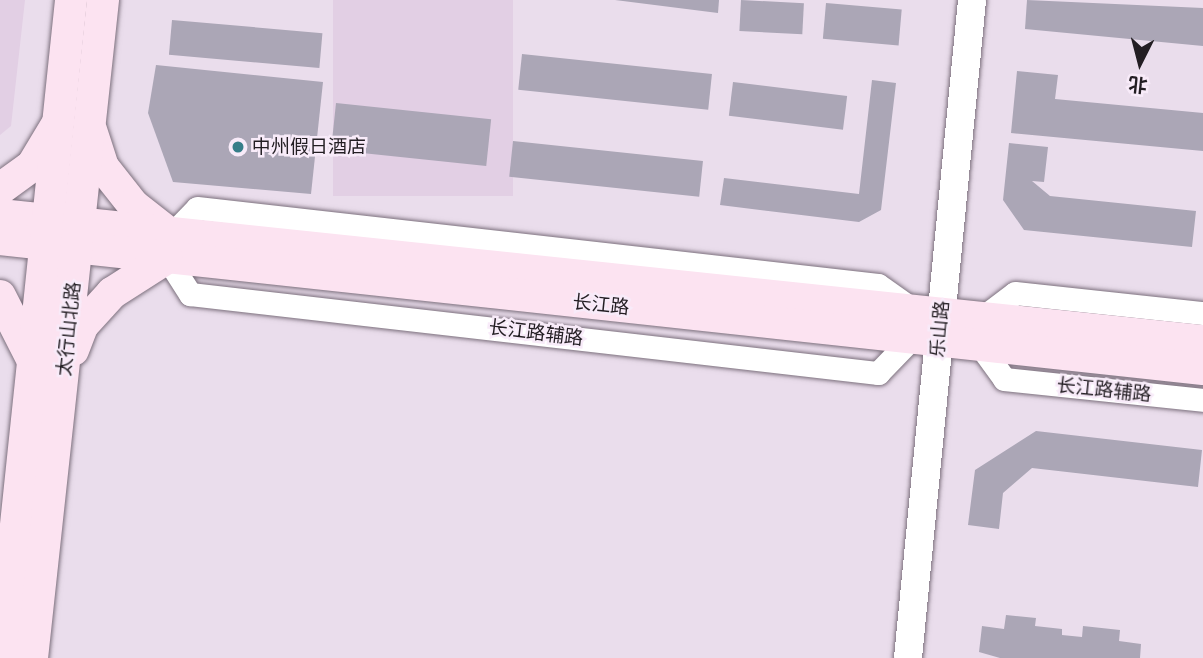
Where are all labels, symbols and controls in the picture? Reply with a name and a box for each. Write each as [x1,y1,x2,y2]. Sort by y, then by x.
north arrow [1105,28,1175,98]
text: 北 [1127,72,1148,97]
place label: 中州假日酒店 [252,136,366,158]
marker: 中州假日酒店 [230,139,246,155]
street label: 太行山北路 [53,281,85,377]
street label: 长江路 [571,291,631,319]
street label: 乐山路 [926,300,954,358]
street label: 长江路辅路 [487,316,585,350]
street label: 长江路辅路 [1056,374,1152,406]

